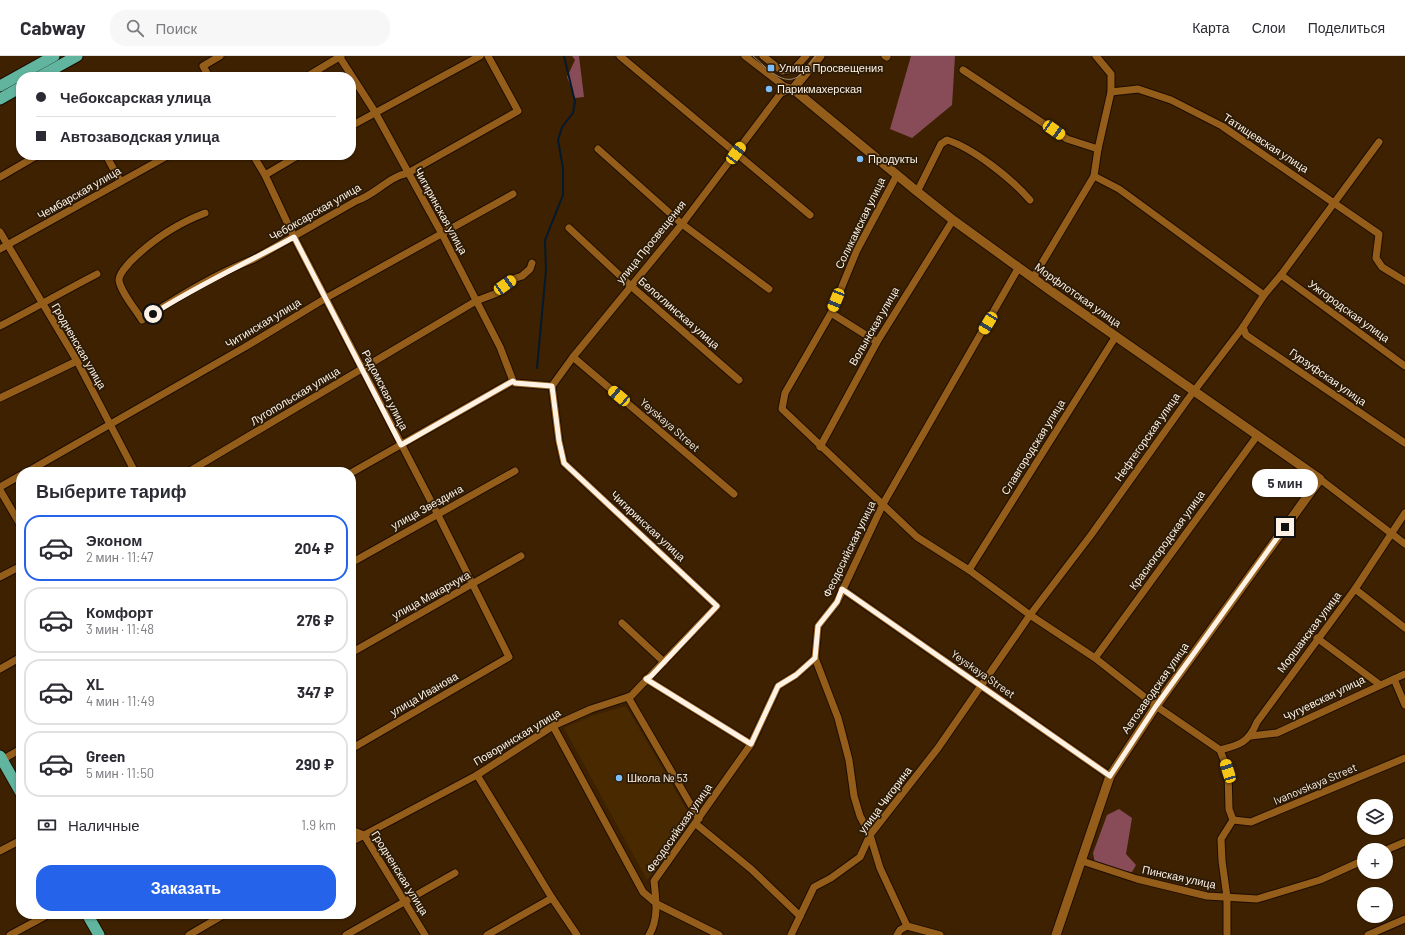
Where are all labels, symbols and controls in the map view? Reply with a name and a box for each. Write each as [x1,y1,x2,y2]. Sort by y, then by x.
search box [110,10,390,46]
text: Cabway [20,16,86,39]
icon: search [124,17,146,39]
text: Поиск [156,19,197,37]
text: Карта [1192,19,1230,36]
text: Слои [1252,19,1286,36]
text: Поделиться [1308,19,1385,36]
place label: Улица Просвещения [779,61,883,74]
marker: Улица Просвещения [766,63,776,73]
place label: Парикмахерская [777,82,862,95]
marker: Парикмахерская [764,84,774,94]
text: Чебоксарская улица [60,88,211,106]
street label: Татищевская улица [1221,110,1312,176]
car [1041,118,1067,142]
text: Автозаводская улица [60,127,219,145]
car [724,140,748,166]
place label: Продукты [868,152,918,165]
marker: Продукты [855,154,865,164]
street label: Чембарская улица [35,163,124,222]
street label: Чигиринская улица [412,165,471,257]
street label: Соликамская улица [832,174,888,271]
street label: Чебоксарская улица [267,180,364,243]
street label: улица Просвещения [613,197,688,286]
street label: Морфлотская улица [1032,260,1125,330]
car [492,273,518,297]
street label: Белоглинская улица [636,274,723,352]
street label: Ужгородская улица [1306,277,1393,345]
street label: Волынская улица [846,283,902,367]
car [826,287,846,313]
street label: Читинская улица [223,294,304,350]
street label: Гродненская улица [50,300,110,392]
route start [144,305,162,323]
car [977,310,999,336]
street label: Гурзуфская улица [1287,345,1370,409]
street label: Радомская улица [360,347,412,433]
street label: Лугопольская улица [248,363,342,427]
car [606,384,632,408]
street label: Нефтегорская улица [1111,389,1183,483]
street label: Yeyskaya Street [638,395,703,454]
street label: Славгородская улица [998,396,1068,497]
callout: 5 мин [1252,469,1318,497]
text: 5 мин [1267,475,1303,491]
text: Выберите тариф [36,480,187,502]
street label: улица Звездина [389,481,466,532]
street label: Красногородская улица [1126,487,1208,592]
street label: Чигиринская улица [608,488,689,564]
street label: Феодосийская улица [820,498,878,599]
route end [1276,518,1294,536]
icon: car [38,530,74,566]
text: Эконом [86,531,142,549]
text: 204 ₽ [294,539,334,557]
text: 2 мин · 11:47 [86,549,153,565]
street label: улица Макарчука [389,567,473,621]
street label: Моршанская улица [1274,588,1344,675]
icon: car [38,602,74,638]
text: Комфорт [86,603,153,621]
text: 276 ₽ [297,611,334,629]
text: 3 мин · 11:48 [86,621,154,637]
street label: Автозаводская улица [1118,639,1191,736]
street label: Yeyskaya Street [949,647,1018,700]
street label: улица Иванова [387,668,461,718]
street label: Чугуевская улица [1281,672,1367,723]
icon: car [38,674,74,710]
text: XL [86,675,104,693]
text: 347 ₽ [297,683,334,701]
text: 4 мин · 11:49 [86,693,155,709]
street label: Поворинская улица [471,705,563,768]
icon: car [38,746,74,782]
text: Green [86,747,125,765]
text: 290 ₽ [296,755,334,773]
car [1219,758,1237,784]
street label: Ivanovskaya Street [1271,760,1358,807]
street label: улица Чигорина [855,763,914,836]
text: 5 мин · 11:50 [86,765,154,781]
place label: Школа № 53 [627,771,688,784]
marker: Школа № 53 [614,773,624,783]
street label: Феодосийская улица [643,780,715,875]
map controls [1357,799,1393,923]
button: layers [1357,799,1393,835]
icon: cash [36,814,58,836]
text: Наличные [68,816,140,834]
text: 1.9 km [301,817,336,833]
street label: Гродненская улица [369,828,432,918]
button: + [1357,843,1393,879]
street label: Пинская улица [1141,862,1218,891]
button: Заказать [36,865,336,911]
button: − [1357,887,1393,923]

